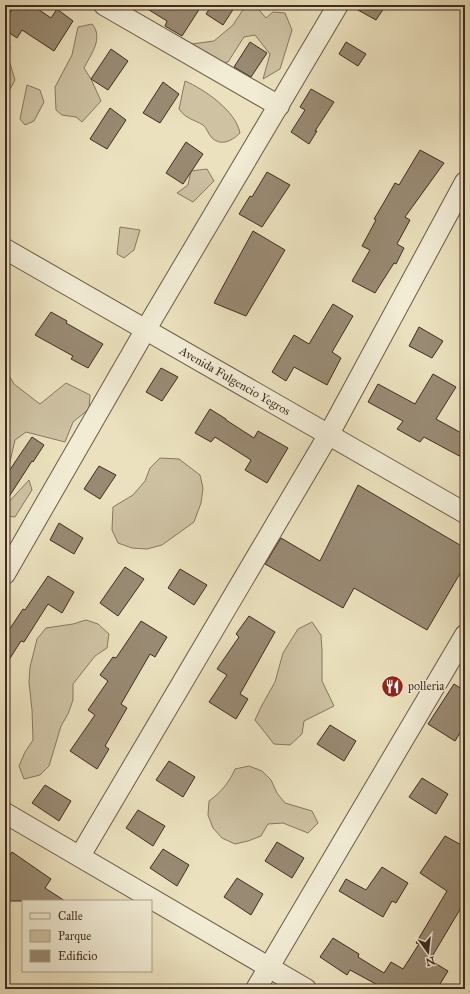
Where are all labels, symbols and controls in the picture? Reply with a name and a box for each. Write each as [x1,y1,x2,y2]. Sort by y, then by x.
street label: Avenida Fulgencio Yegros [176,343,293,418]
restaurant icon: polleria [380,673,406,699]
place label: polleria [407,679,445,693]
legend [22,900,152,972]
text: Calle [58,909,83,923]
text: Parque [58,929,91,944]
north arrow [408,932,448,972]
text: Edificio [58,949,97,963]
text: N [424,954,437,969]

